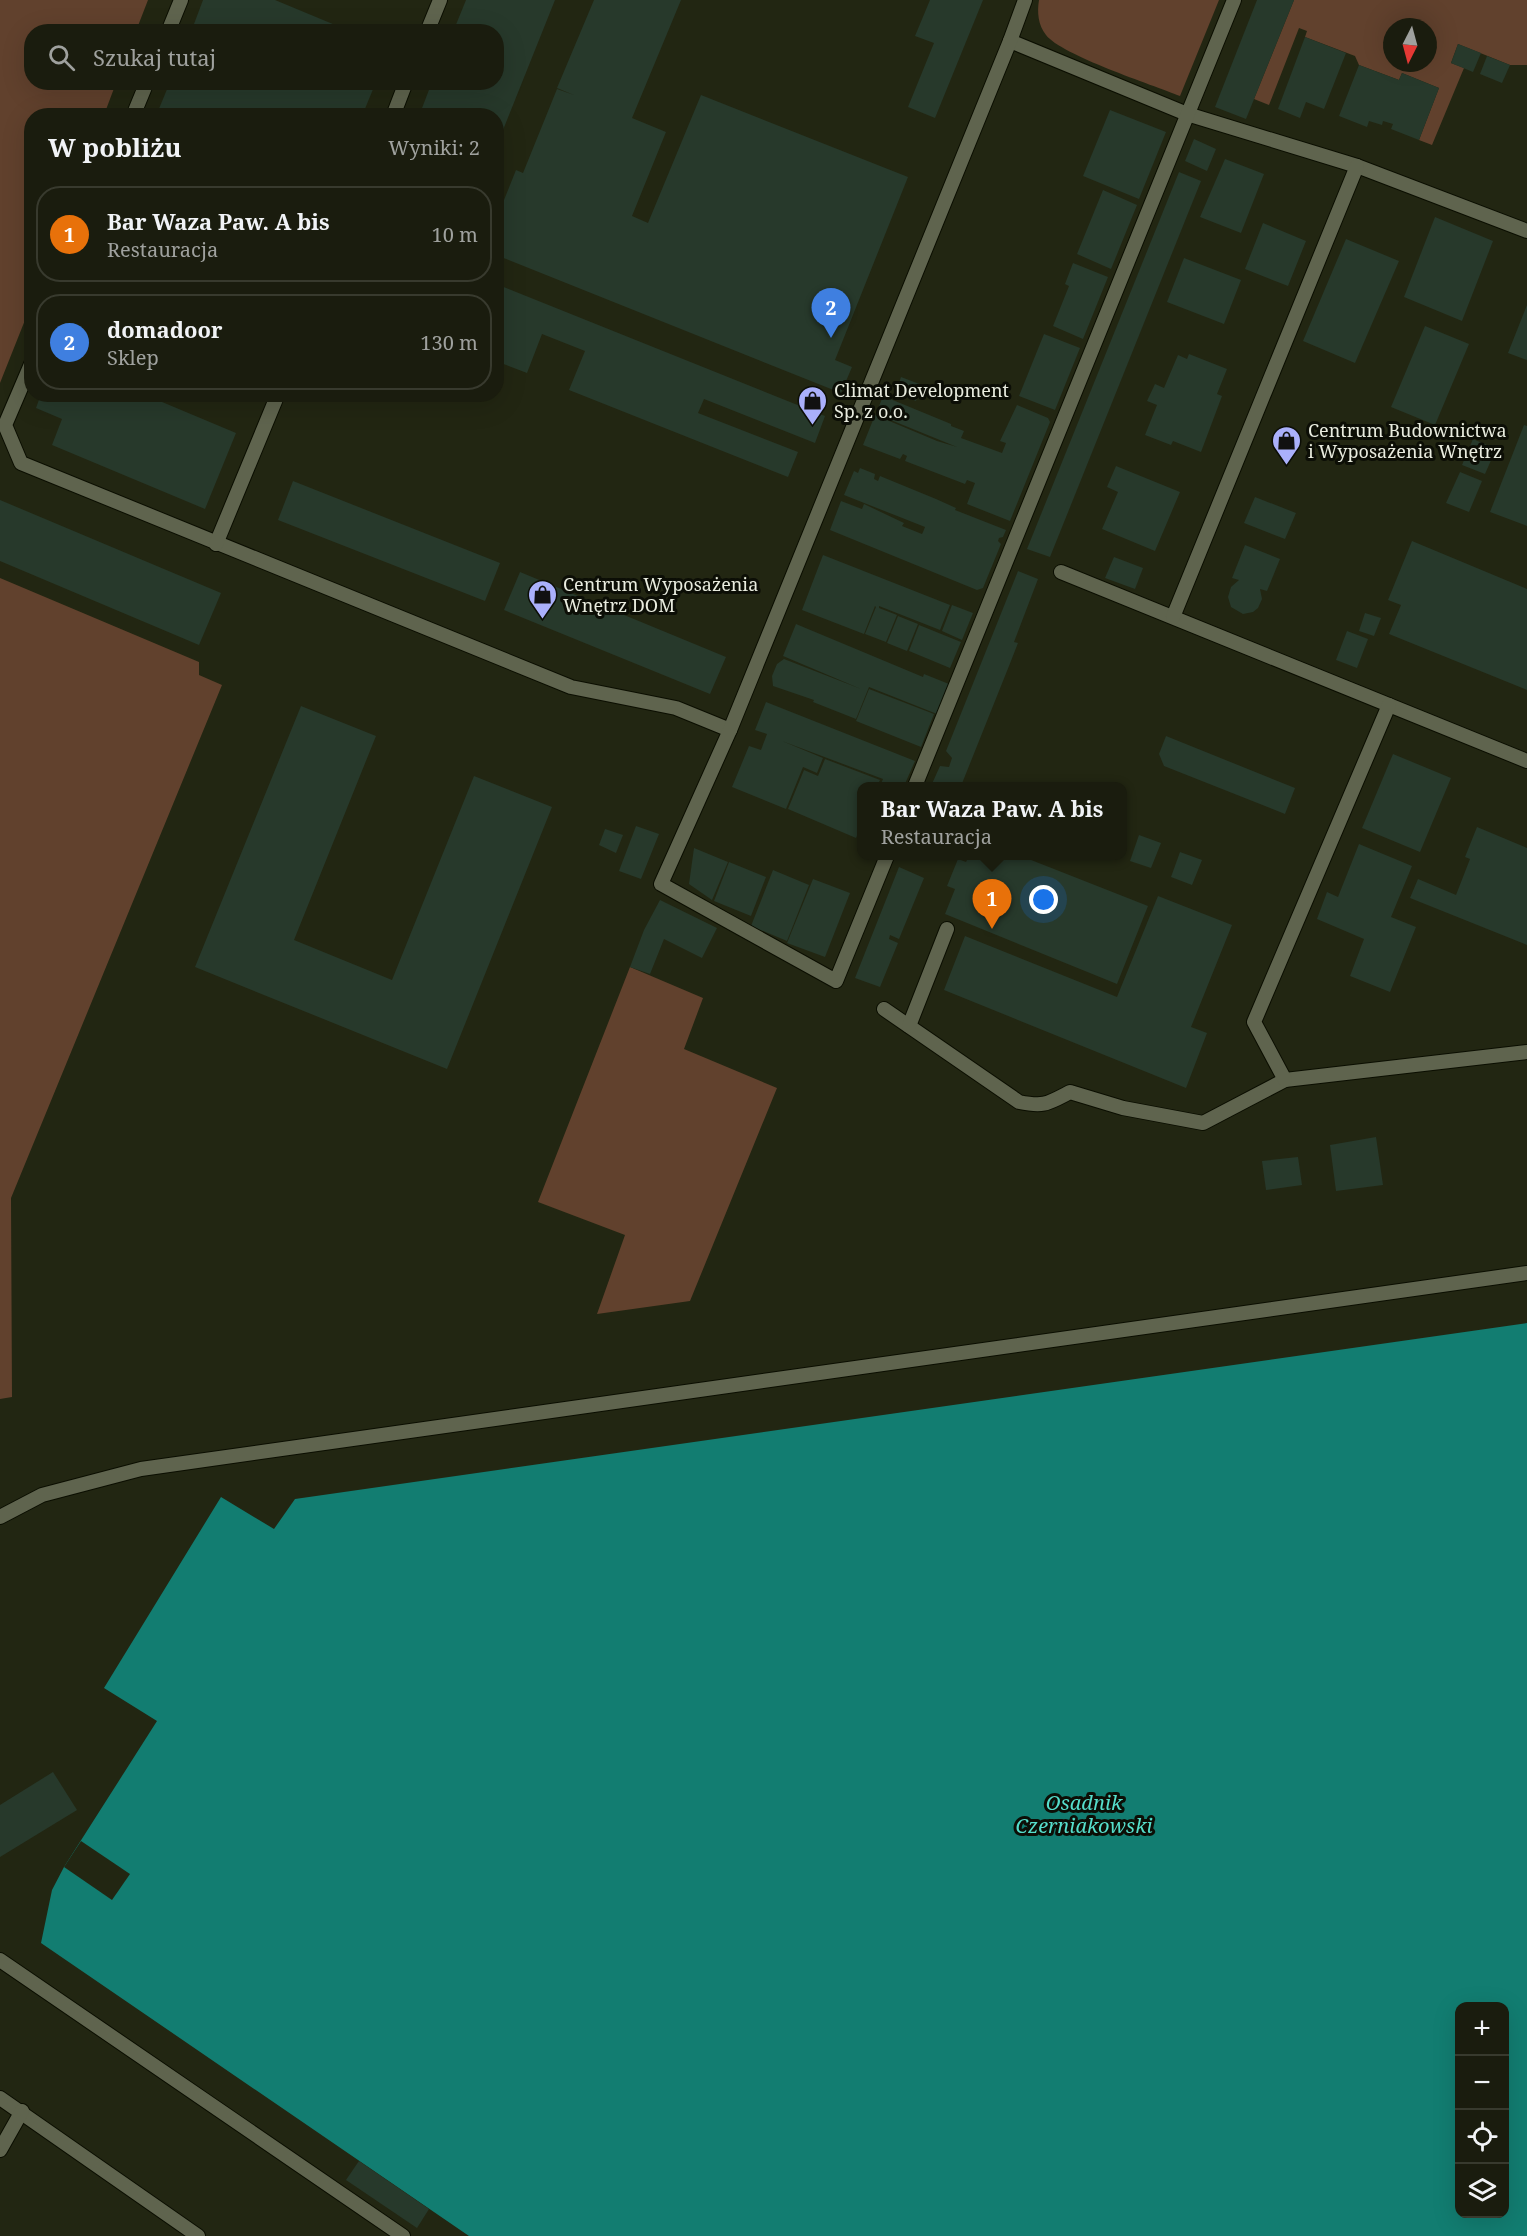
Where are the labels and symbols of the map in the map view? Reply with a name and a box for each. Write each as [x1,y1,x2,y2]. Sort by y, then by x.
north arrow [1383,18,1437,72]
pin: 2 [812,288,850,338]
place label: Climat Development Sp. z o.o. [834,378,1009,423]
shop icon: Climat Development Sp. z o.o. [797,384,829,426]
place label: Centrum Budownictwa i Wyposażenia Wnętrz [1308,418,1507,463]
shop icon: Centrum Budownictwa i Wyposażenia Wnętrz [1271,424,1303,466]
place label: Centrum Wyposażenia Wnętrz DOM [563,572,758,617]
shop icon: Centrum Wyposażenia Wnętrz DOM [526,578,558,620]
pin: 1 [972,880,1012,929]
your location [1029,885,1058,914]
water label: Osadnik Czerniakowski [1015,1789,1153,1839]

